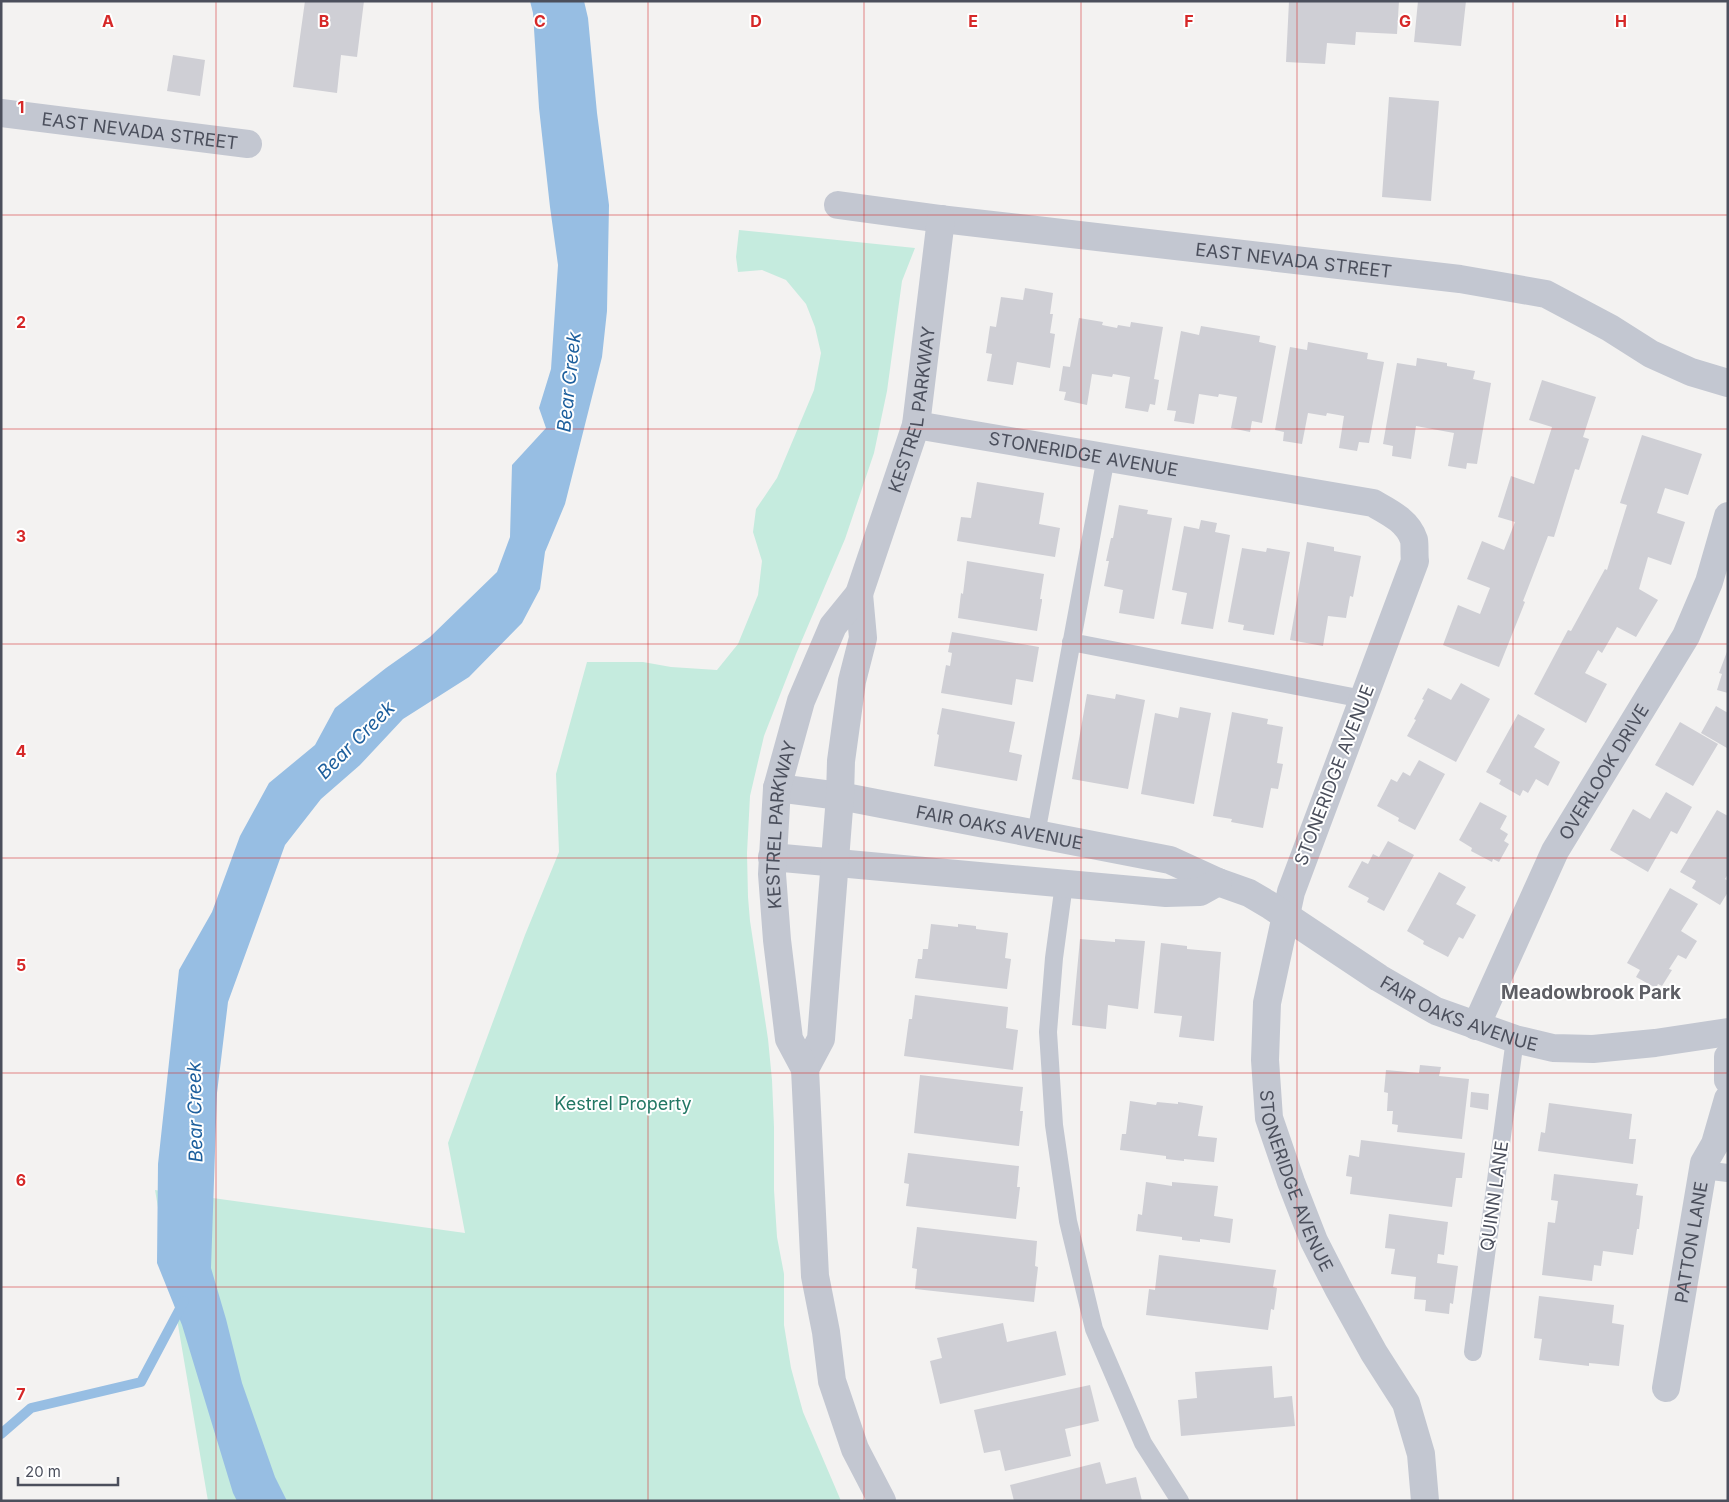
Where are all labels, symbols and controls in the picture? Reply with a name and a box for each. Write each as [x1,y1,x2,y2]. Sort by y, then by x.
text: A [102,11,114,31]
text: B [319,11,329,31]
text: C [534,11,546,31]
text: D [750,11,762,31]
text: E [968,11,978,31]
text: F [1184,11,1194,31]
text: G [1399,11,1411,31]
text: H [1615,11,1627,31]
text: 1 [18,97,24,117]
street label: EAST NEVADA STREET [41,108,239,153]
street label: EAST NEVADA STREET [1194,238,1393,282]
text: 2 [16,312,26,332]
street label: KESTREL PARKWAY [884,325,938,495]
water label: Bear Creek [552,330,586,433]
street label: STONERIDGE AVENUE [987,427,1180,480]
text: 3 [16,526,26,546]
street label: STONERIDGE AVENUE [1290,682,1378,868]
water label: Bear Creek [312,696,400,784]
street label: OVERLOOK DRIVE [1554,700,1653,843]
street label: KESTREL PARKWAY [761,738,800,910]
text: 4 [16,741,27,761]
street label: FAIR OAKS AVENUE [914,801,1085,853]
text: 5 [16,955,26,975]
street label: FAIR OAKS AVENUE [1377,971,1540,1055]
district label: Meadowbrook Park [1501,981,1681,1004]
water label: Bear Creek [183,1061,207,1162]
street label: STONERIDGE AVENUE [1257,1089,1338,1275]
park label: Kestrel Property [554,1093,692,1114]
street label: QUINN LANE [1476,1140,1512,1252]
text: 6 [16,1170,26,1190]
street label: PATTON LANE [1670,1180,1711,1305]
text: 7 [16,1384,26,1404]
scale bar [18,1454,118,1486]
text: 20 m [25,1462,61,1481]

